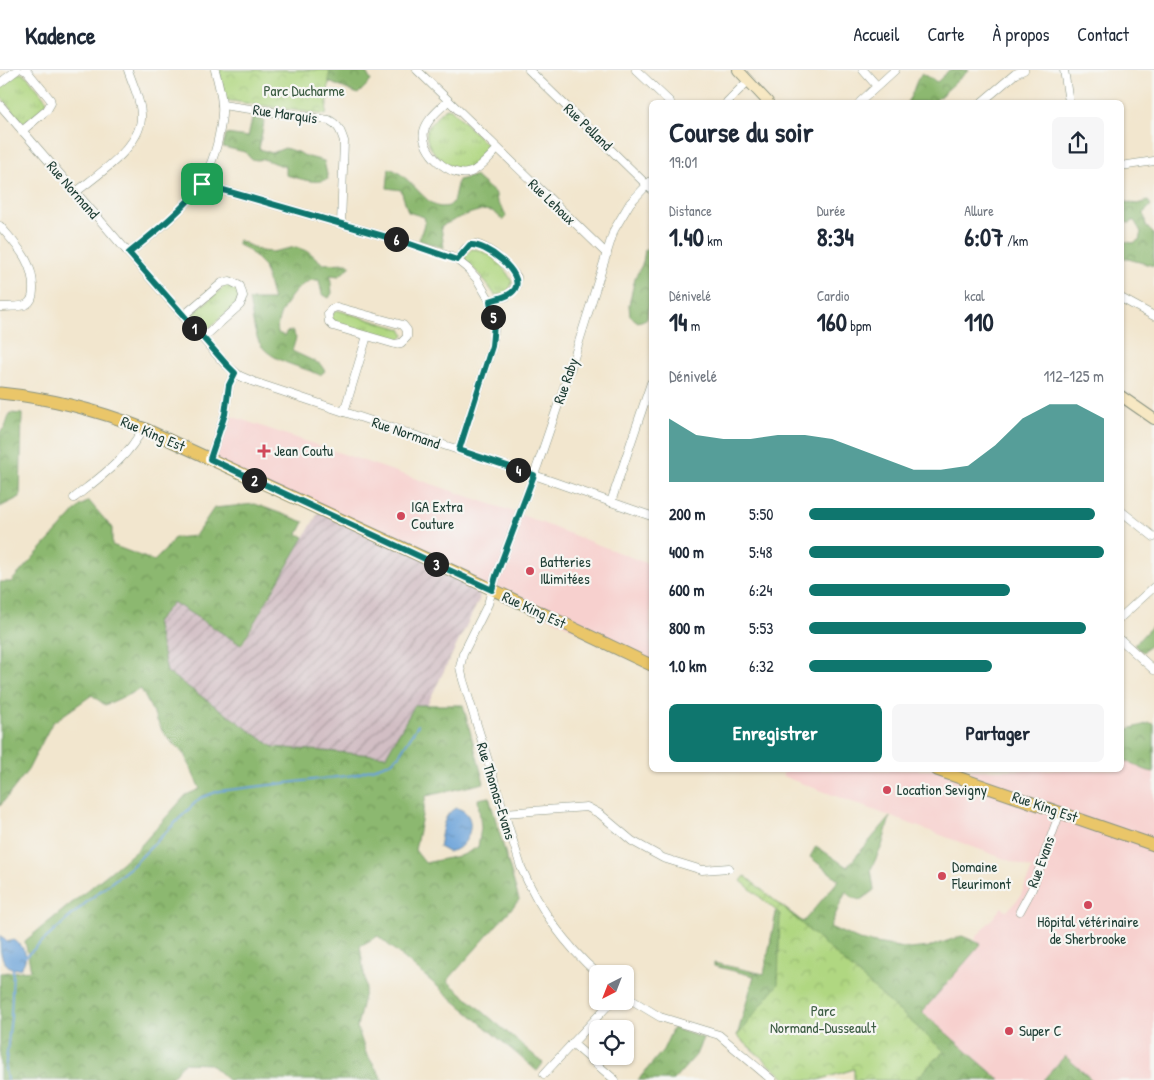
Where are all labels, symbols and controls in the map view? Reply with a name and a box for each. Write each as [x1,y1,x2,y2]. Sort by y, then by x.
text: Kadence [25,19,96,51]
text: Accueil [853,22,899,47]
text: Carte [927,22,965,47]
text: À propos [993,22,1049,47]
text: Contact [1077,22,1129,47]
park label: Parc Ducharme [263,80,345,101]
street label: Rue Pelland [559,98,617,155]
street label: Rue Marquis [251,99,319,128]
text: Course du soir [669,113,814,151]
button: share [1052,117,1104,169]
text: 19:01 [669,151,697,173]
street label: Rue Normand [42,156,105,223]
pin [181,163,223,205]
icon: arrive [188,170,216,198]
street label: Rue Lehoux [524,174,581,230]
text: Distance [669,201,712,220]
text: Durée [817,201,845,220]
text: Allure [964,201,994,220]
text: 1.40 [669,220,704,254]
text: 8:34 [817,220,854,254]
text: 6:07 [964,220,1004,254]
pin: 6 [384,226,408,252]
text: 6 [394,230,399,249]
text: km [704,231,723,250]
text: /km [1004,231,1028,250]
text: Dénivelé [669,286,711,305]
text: Cardio [817,286,849,305]
text: kcal [964,286,985,305]
pin: 5 [480,304,506,330]
text: 14 [669,305,687,339]
text: 160 [817,305,847,339]
text: 110 [964,305,994,339]
text: 5 [491,308,496,327]
pin: 1 [182,316,206,340]
text: m [687,316,700,335]
text: bpm [847,316,871,335]
text: 1 [192,319,197,338]
street label: Rue Raby [548,355,583,407]
text: Dénivelé [669,365,717,387]
text: 112–125 m [1044,365,1104,387]
street label: Rue King Est [118,411,189,457]
street label: Rue Normand [369,411,443,454]
place label: Jean Coutu [274,440,333,461]
marker: Jean Coutu [258,445,270,457]
pin: 4 [506,458,530,482]
text: 4 [516,461,521,480]
pin: 2 [242,468,266,492]
text: 2 [251,471,258,490]
place label: IGA Extra Couture [411,496,463,534]
text: 200 m [669,503,705,525]
text: 5:50 [749,503,773,525]
marker: IGA Extra Couture [395,510,407,522]
text: 400 m [669,541,704,563]
text: 5:48 [749,541,772,563]
place label: Batteries Illimitées [540,551,591,589]
pin: 3 [424,552,448,576]
text: 3 [433,555,440,574]
marker: Batteries Illimitées [524,565,536,577]
text: 600 m [669,579,704,601]
text: 6:24 [749,579,773,601]
street label: Rue King Est [499,586,570,634]
text: 800 m [669,617,705,639]
text: 5:53 [749,617,773,639]
text: 1.0 km [669,655,707,677]
text: 6:32 [749,655,774,677]
button: Enregistrer [669,704,882,762]
button: Partager [892,704,1104,762]
street label: Rue Thomas-Evans [472,740,521,842]
place label: Location Sevigny [897,779,987,800]
marker: Location Sevigny [881,784,893,796]
street label: Rue King Est [1010,786,1081,828]
street label: Rue Evans [1022,833,1060,890]
place label: Domaine Fleurimont [951,856,1012,894]
marker: Domaine Fleurimont [936,870,948,882]
marker: Hôpital vétérinaire de Sherbrooke [1082,899,1094,911]
place label: Hôpital vétérinaire de Sherbrooke [1037,911,1139,949]
north arrow [589,965,634,1010]
map controls [589,965,634,1065]
park label: Parc Normand-Dusseault [770,1000,877,1038]
button: locate [589,1020,634,1065]
place label: Super C [1019,1020,1062,1041]
marker: Super C [1003,1025,1015,1037]

